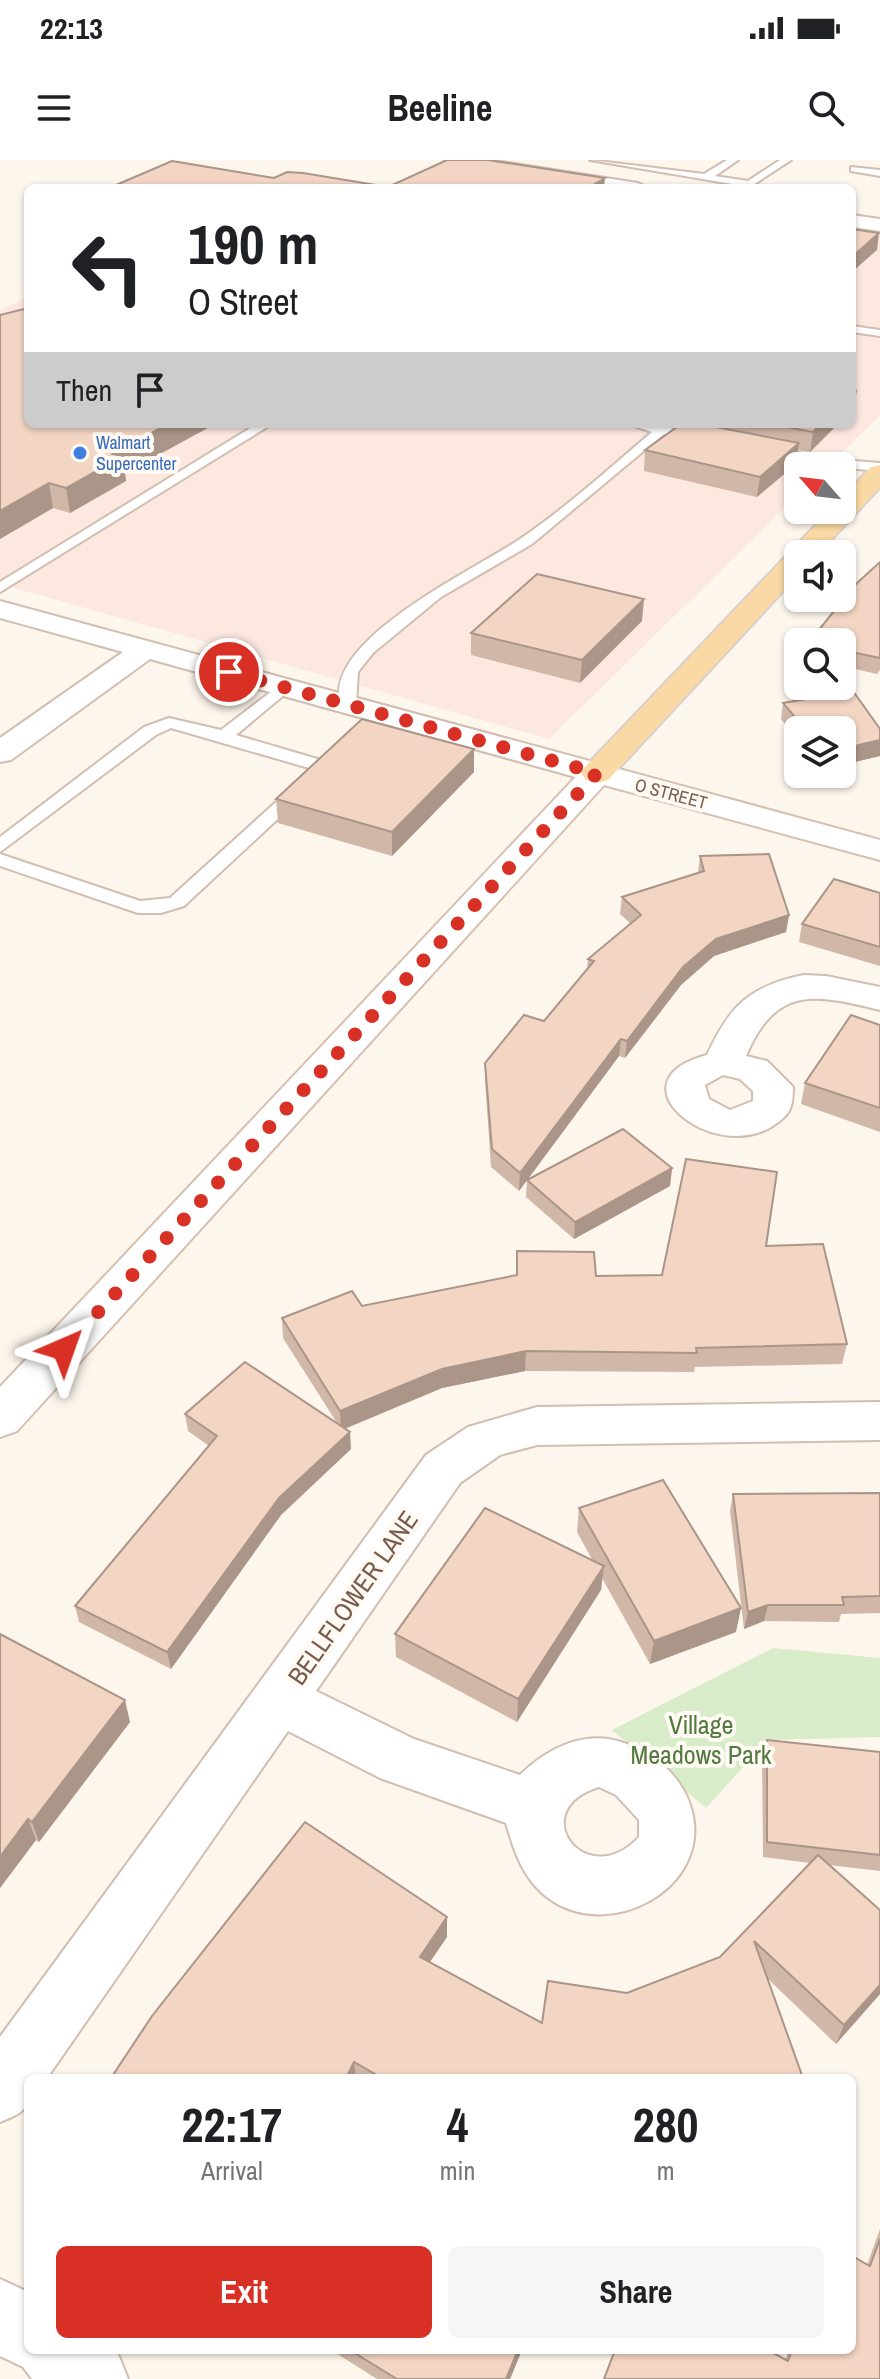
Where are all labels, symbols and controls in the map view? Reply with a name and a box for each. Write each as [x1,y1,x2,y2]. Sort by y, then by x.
text: 22:13 [40,8,103,48]
text: Beeline [387,84,493,132]
icon: menu [32,86,76,130]
icon: search [804,86,848,130]
text: 190 m [188,206,318,281]
icon: left [56,216,160,320]
text: O Street [188,278,298,326]
icon: arrive [128,368,172,412]
text: Then [56,370,112,410]
place label: Walmart Supercenter [96,430,176,476]
marker: Walmart Supercenter [71,444,89,462]
north arrow [784,452,856,524]
map controls [784,452,856,788]
button: sound [784,540,856,612]
button: search [784,628,856,700]
pin [195,638,263,706]
icon: arrive [207,650,251,694]
button: layers [784,716,856,788]
street label: O STREET [632,772,710,815]
position arrow [22,1307,106,1391]
street label: BELLFLOWER LANE [279,1504,426,1692]
park label: Village Meadows Park [631,1707,772,1772]
text: 22:17 [182,2092,282,2157]
text: 4 [447,2092,468,2157]
text: 280 [633,2092,698,2157]
text: Arrival [201,2153,263,2188]
text: min [440,2153,475,2188]
text: m [657,2153,675,2188]
button: Exit [56,2246,432,2338]
button: Share [448,2246,824,2338]

